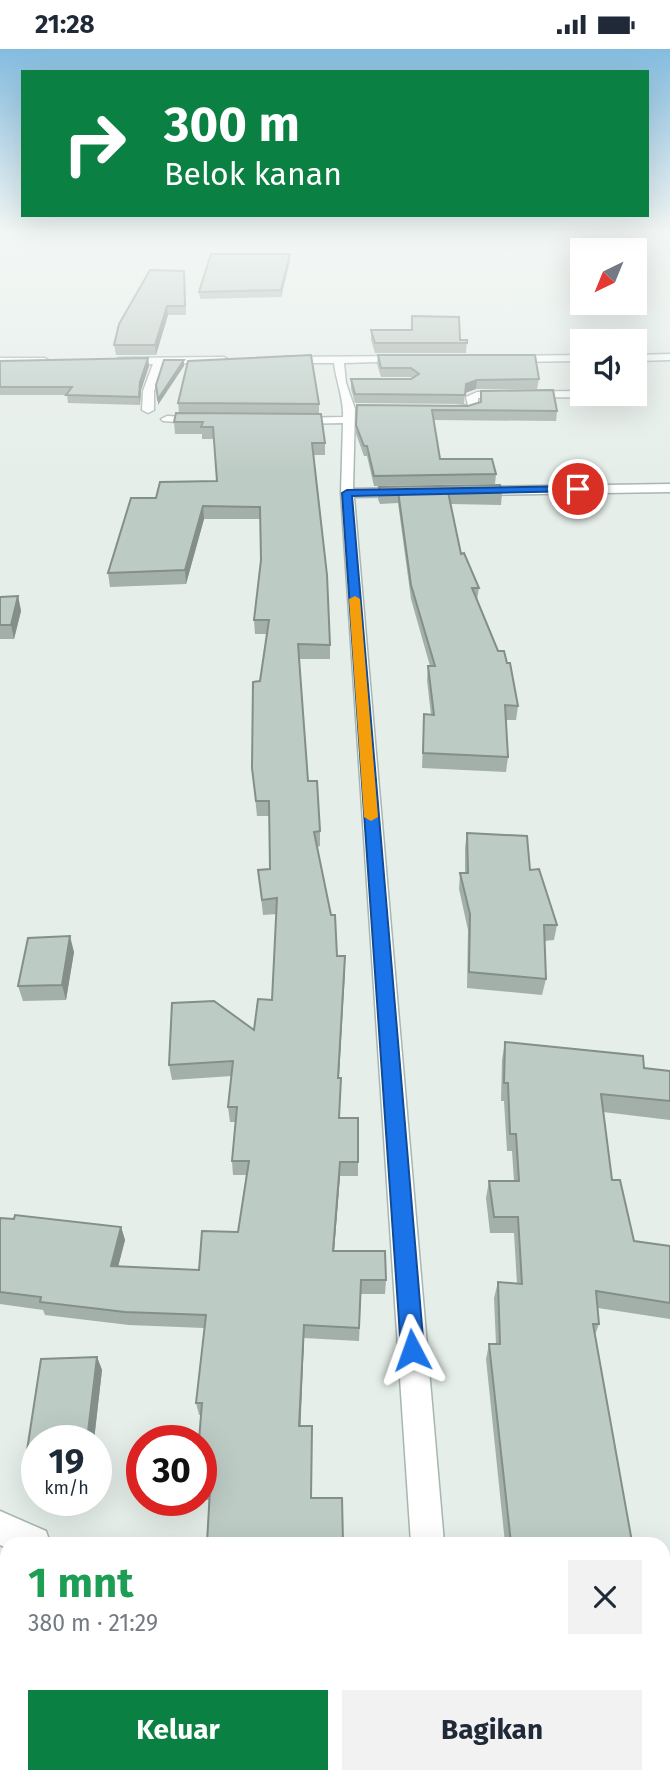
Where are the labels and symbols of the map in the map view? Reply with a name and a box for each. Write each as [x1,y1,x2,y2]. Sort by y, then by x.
north arrow [570,238,648,315]
pin [548,459,608,519]
position arrow [375,1313,449,1387]
speed limit sign: 30 [126,1425,217,1516]

